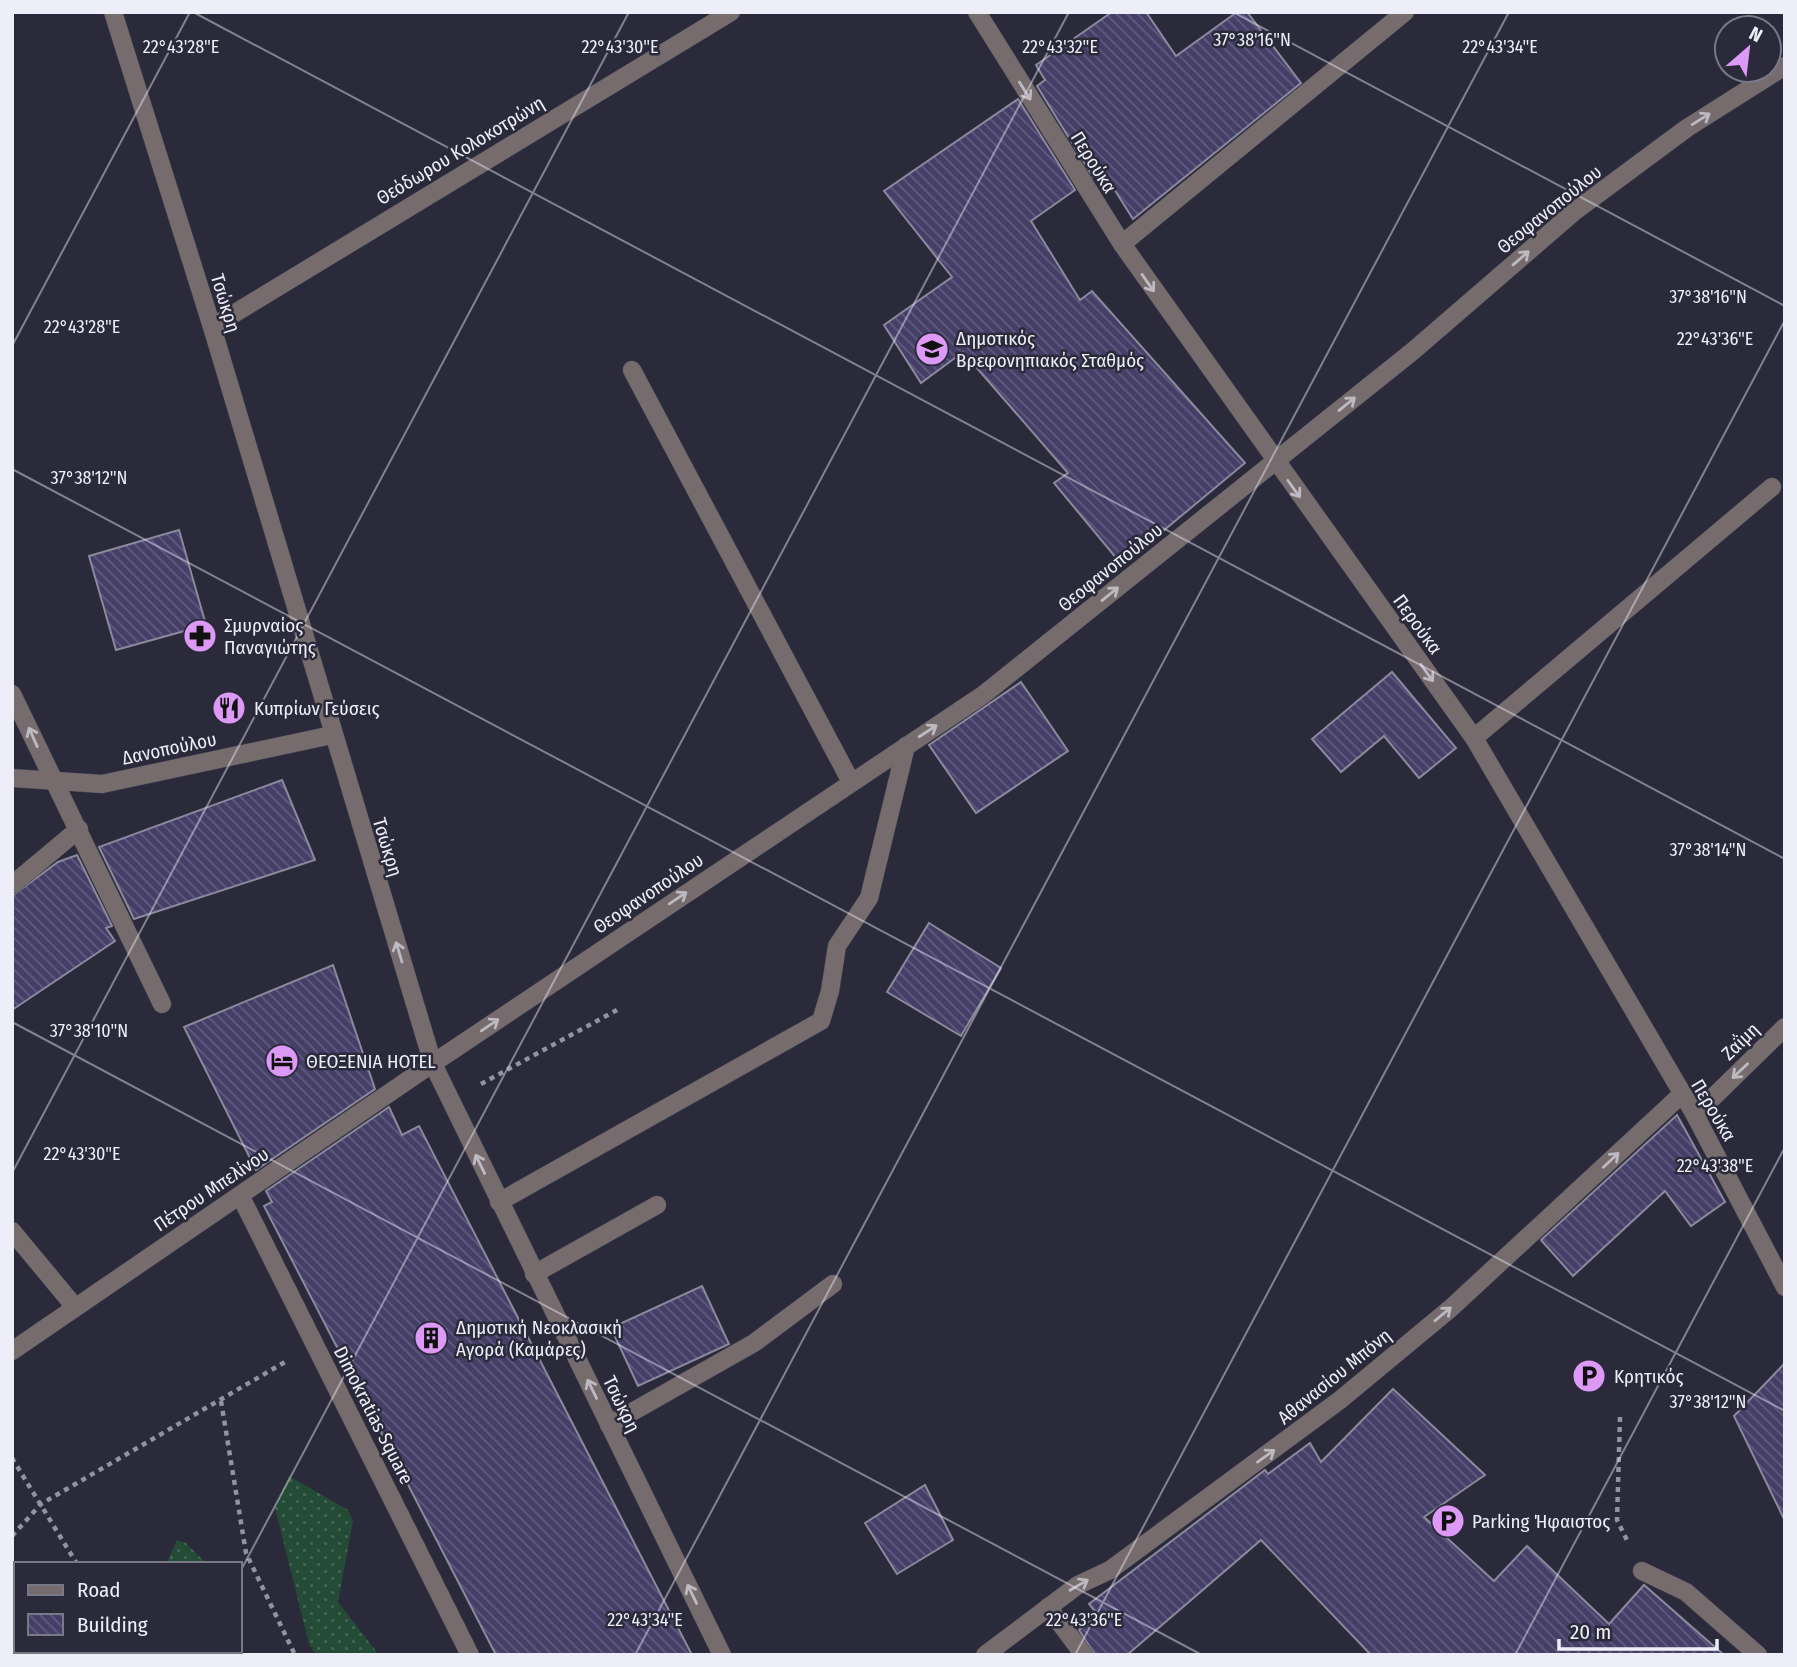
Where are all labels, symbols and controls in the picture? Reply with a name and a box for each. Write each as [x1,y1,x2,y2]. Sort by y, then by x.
north arrow [1713,14,1783,84]
text: N [1745,22,1766,47]
text: 37°38'16"N [1213,29,1291,51]
text: 22°43'28"E [143,36,219,58]
text: 22°43'30"E [581,36,659,58]
text: 22°43'32"E [1022,36,1098,58]
text: 22°43'34"E [1462,36,1538,58]
one-way arrow [1019,81,1033,101]
street label: Θεόδωρου Κολοκοτρώνη [372,91,548,210]
one-way arrow [1691,112,1710,127]
street label: Περούκα [1066,127,1121,197]
street label: Θεοφανοπούλου [1492,160,1606,259]
one-way arrow [1512,250,1530,266]
street label: Τσώκρη [206,271,245,335]
one-way arrow [1141,273,1155,292]
text: 37°38'16"N [1669,286,1747,308]
text: 22°43'28"E [44,316,120,338]
place label: Δημοτικός Βρεφονηπιακός Σταθμός [956,327,1144,372]
text: 22°43'36"E [1677,328,1753,350]
school or university icon: Δημοτικός Βρεφονηπιακός Σταθμός [913,330,951,368]
one-way arrow [1337,396,1355,412]
text: 37°38'12"N [50,467,128,489]
one-way arrow [1286,479,1301,497]
street label: Θεοφανοπούλου [1053,518,1167,617]
one-way arrow [1100,586,1118,601]
street label: Περούκα [1388,590,1447,659]
place label: Σμυρναίος Παναγιώτης [224,614,316,659]
pharmacy icon: Σμυρναίος Παναγιώτης [181,617,219,655]
one-way arrow [1420,663,1435,682]
restaurant icon: Κυπρίων Γεύσεις [210,689,248,727]
place label: Κυπρίων Γεύσεις [254,697,379,720]
one-way arrow [918,724,938,738]
one-way arrow [26,727,39,749]
street label: Δανοπούλου [120,727,219,770]
street label: Τσώκρη [368,815,407,879]
text: 37°38'14"N [1670,839,1747,861]
street label: Θεοφανοπούλου [589,848,708,939]
one-way arrow [668,891,687,906]
one-way arrow [391,941,404,963]
one-way arrow [479,1018,499,1032]
street label: Ζαΐμη [1717,1018,1764,1065]
text: 37°38'10"N [50,1020,128,1042]
hotel icon: ΘΕΟΞΕΝΙΑ HOTEL [263,1042,301,1080]
place label: ΘΕΟΞΕΝΙΑ HOTEL [306,1050,436,1073]
one-way arrow [1732,1062,1749,1079]
street label: Περούκα [1686,1075,1741,1145]
street label: Πέτρου Μπελίνου [149,1142,273,1236]
text: 22°43'30"E [43,1143,121,1165]
one-way arrow [1602,1152,1620,1168]
one-way arrow [473,1154,486,1175]
text: 22°43'38"E [1677,1155,1753,1177]
one-way arrow [1434,1306,1452,1322]
place label: Δημοτική Νεοκλασική Αγορά (Καμάρες) [456,1316,622,1361]
building icon: Δημοτική Νεοκλασική Αγορά (Καμάρες) [412,1319,450,1357]
street label: Αθανασίου Μπόνη [1273,1324,1396,1429]
street label: Dimokratias Square [329,1342,418,1488]
parking icon: Κρητικός [1570,1357,1608,1395]
place label: Κρητικός [1614,1365,1683,1388]
street label: Τσώκρη [598,1372,645,1436]
one-way arrow [584,1380,598,1400]
text: 37°38'12"N [1669,1391,1747,1413]
one-way arrow [1256,1449,1275,1464]
parking icon: Parking Ήφαιστος [1429,1502,1467,1540]
place label: Parking Ήφαιστος [1472,1510,1610,1533]
legend [14,1562,242,1653]
text: Road [77,1577,121,1603]
one-way arrow [1069,1578,1089,1592]
one-way arrow [685,1584,699,1605]
scale bar [1559,1608,1716,1652]
text: 22°43'34"E [607,1609,683,1631]
text: 22°43'36"E [1046,1609,1122,1631]
text: Building [77,1612,148,1638]
text: 20 m [1570,1619,1611,1645]

